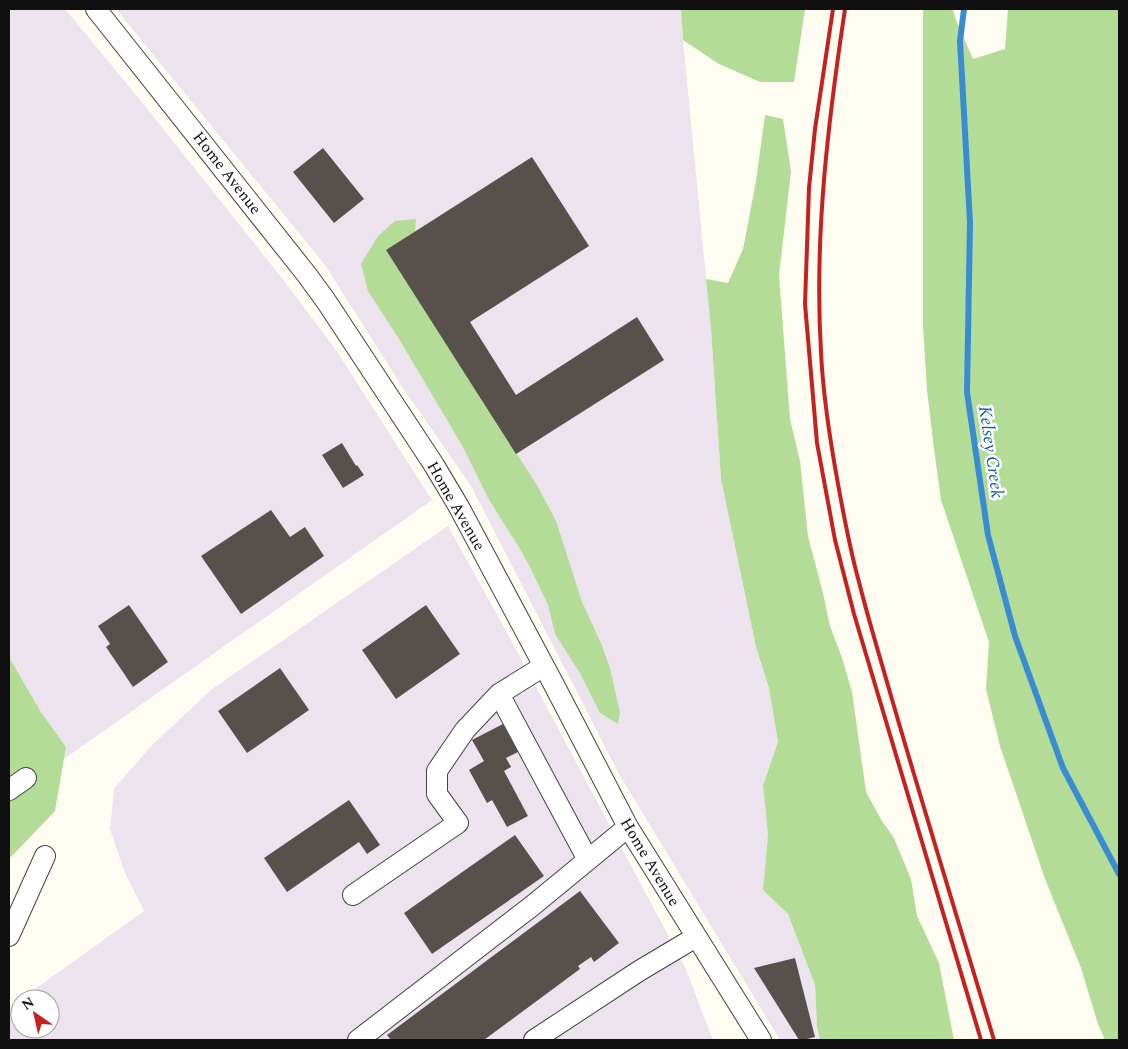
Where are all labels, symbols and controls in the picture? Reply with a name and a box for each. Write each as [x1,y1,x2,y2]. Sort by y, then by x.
street label: Home Avenue [187,126,267,220]
water label: Kelsey Creek [971,404,1011,500]
street label: Home Avenue [421,457,491,555]
street label: Home Avenue [614,813,686,911]
north arrow [10,989,60,1039]
text: N [17,992,39,1016]

